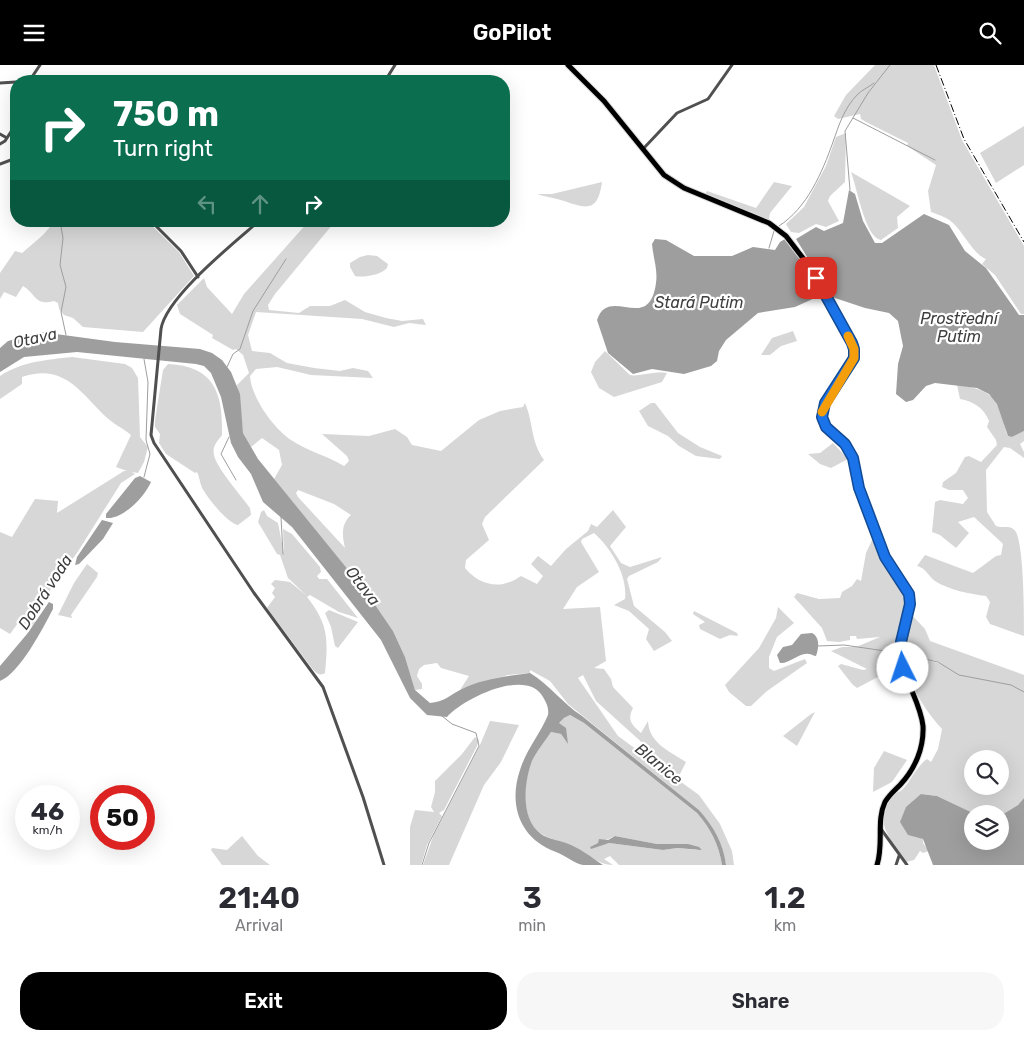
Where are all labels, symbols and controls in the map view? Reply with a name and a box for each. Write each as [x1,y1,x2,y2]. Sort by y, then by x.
icon: menu [20,19,48,47]
text: GoPilot [473,19,551,46]
icon: search [976,19,1004,47]
text: 750 m [113,93,219,135]
icon: right [30,95,95,160]
text: Turn right [113,135,213,162]
icon: left [193,190,221,218]
icon: ahead [246,190,274,218]
icon: right [299,190,327,218]
pin [795,257,837,299]
icon: arrive [802,264,830,292]
water label: Stará Putim [654,293,744,312]
water label: Prostřední Putim [920,309,1000,346]
water label: Otava [11,324,59,352]
water label: Dobrá voda [14,551,76,633]
water label: Otava [342,563,384,609]
position arrow [876,641,928,693]
water label: Blanice [632,739,687,789]
map controls [964,750,1009,850]
button: search [964,750,1009,795]
speed limit sign: 50 [90,785,155,850]
text: 46 [31,797,64,826]
button: layers [964,805,1009,850]
text: km/h [33,823,62,837]
text: 21:40 [218,880,300,916]
text: 3 [522,880,542,916]
text: 1.2 [764,880,806,916]
text: Arrival [235,916,283,935]
text: min [518,916,546,935]
text: km [774,916,796,935]
button: Exit [20,972,507,1030]
button: Share [517,972,1004,1030]

